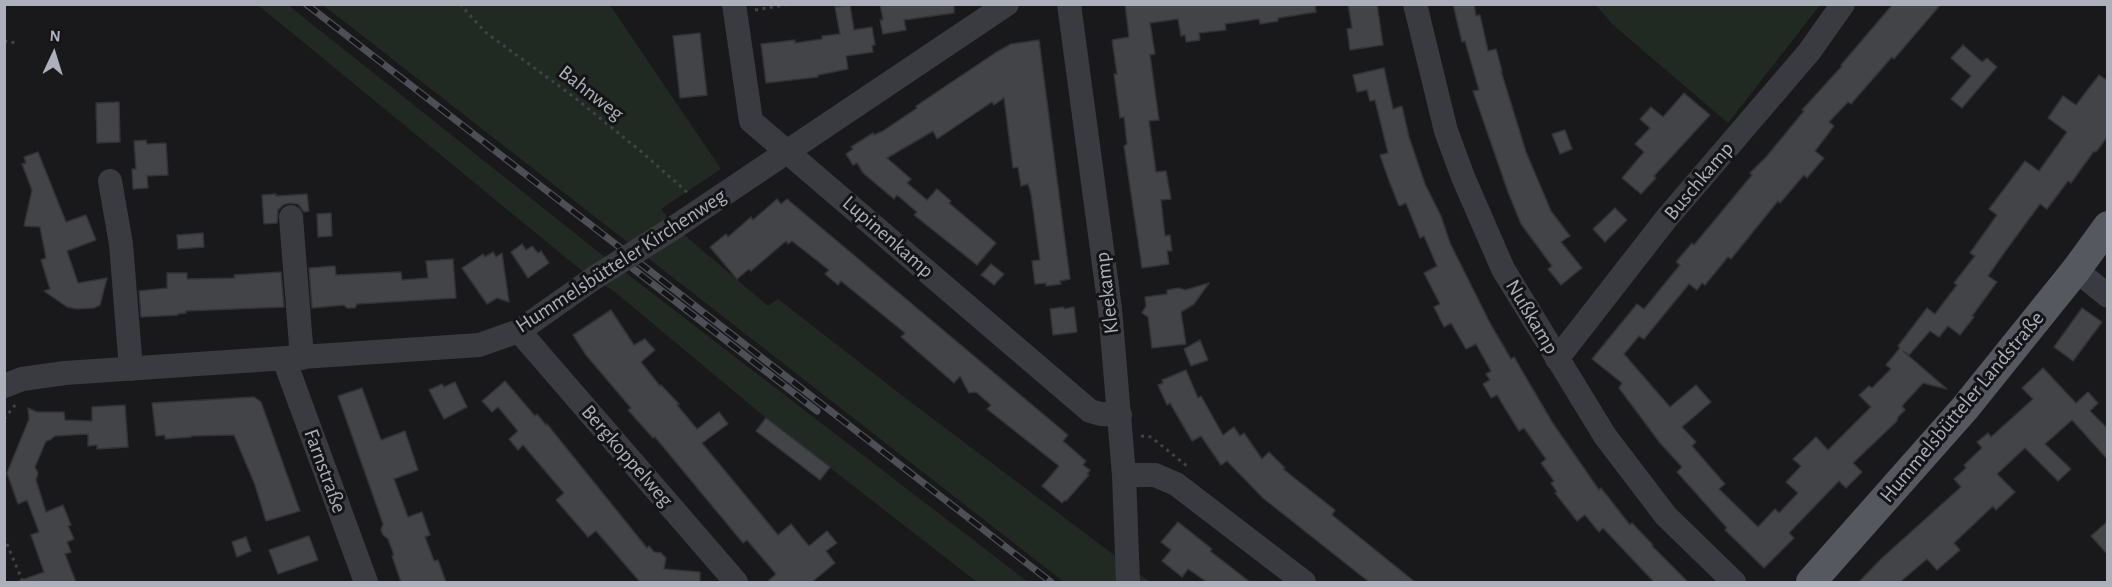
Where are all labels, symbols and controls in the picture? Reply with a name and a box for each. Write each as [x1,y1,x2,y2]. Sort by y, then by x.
north arrow [24,24,84,84]
text: N [49,28,61,44]
street label: Bahnweg [553,60,629,126]
street label: Buschkamp [1659,137,1739,225]
street label: Hummelsbütteler Kirchenweg [511,183,731,339]
street label: Lupinenkamp [837,191,939,283]
street label: Kleekamp [1089,251,1125,335]
street label: Nußkamp [1500,275,1564,359]
street label: Hummelsbütteler Landstraße [1875,306,2049,508]
street label: Bergkoppelweg [576,400,678,512]
street label: Farnstraße [298,425,352,517]

